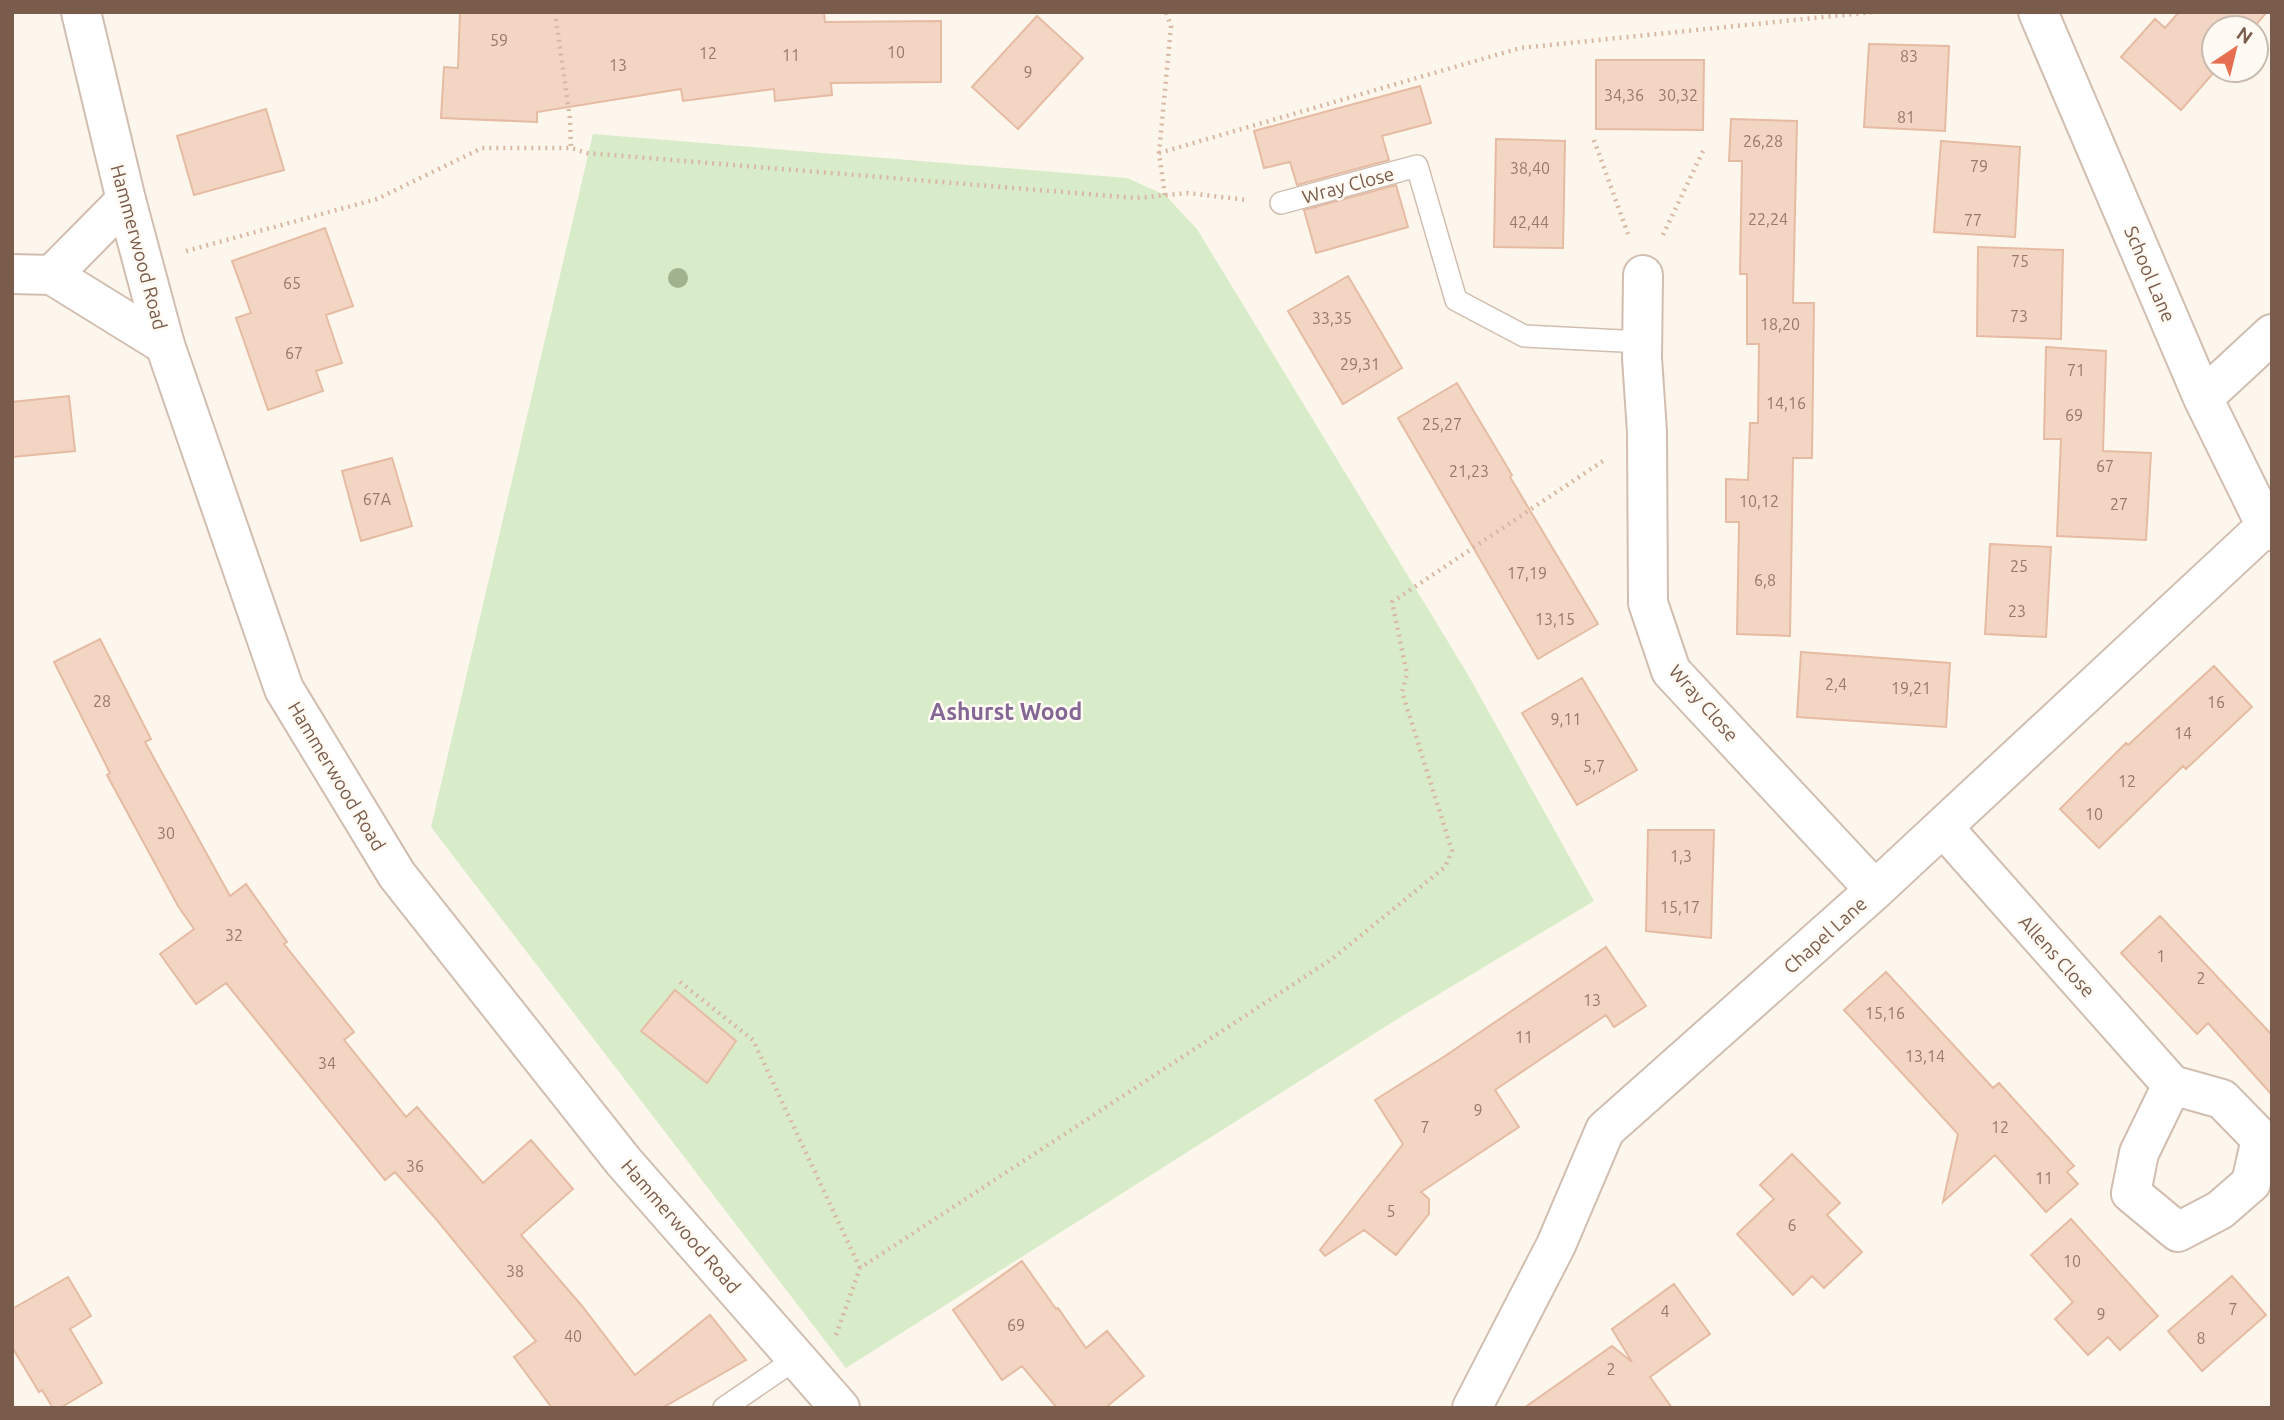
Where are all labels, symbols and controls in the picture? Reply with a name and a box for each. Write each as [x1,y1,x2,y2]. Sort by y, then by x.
north arrow [2200,14,2270,84]
text: N [2233,22,2257,48]
house number: 59 [490,31,508,49]
house number: 10 [887,43,905,61]
house number: 12 [699,44,717,62]
house number: 11 [782,46,800,64]
house number: 83 [1900,47,1918,65]
house number: 13 [609,56,627,74]
house number: 9 [1023,63,1033,81]
house number: 34,36 [1604,86,1644,104]
house number: 30,32 [1658,86,1698,104]
house number: 81 [1897,108,1915,126]
house number: 26,28 [1743,132,1783,150]
house number: 79 [1970,157,1988,175]
house number: 38,40 [1510,159,1550,177]
street label: Hammerwood Road [106,162,172,332]
street label: Wray Close [1300,162,1396,208]
house number: 22,24 [1748,210,1788,228]
house number: 77 [1964,211,1982,229]
house number: 42,44 [1509,213,1549,231]
street label: School Lane [2120,223,2180,325]
house number: 75 [2011,252,2029,270]
house number: 65 [283,274,301,292]
house number: 73 [2010,307,2028,325]
house number: 33,35 [1312,309,1352,327]
house number: 18,20 [1760,315,1800,333]
house number: 67 [285,344,303,362]
house number: 29,31 [1340,355,1380,373]
house number: 71 [2067,361,2085,379]
house number: 14,16 [1766,394,1806,412]
house number: 69 [2065,406,2083,424]
house number: 25,27 [1422,415,1462,433]
house number: 67 [2096,457,2114,475]
house number: 21,23 [1449,462,1489,480]
house number: 67A [363,490,392,508]
house number: 10,12 [1739,492,1779,510]
house number: 27 [2110,495,2128,513]
house number: 25 [2010,557,2028,575]
house number: 17,19 [1507,564,1547,582]
house number: 6,8 [1754,571,1776,589]
house number: 23 [2008,602,2026,620]
house number: 13,15 [1535,610,1575,628]
street label: Wray Close [1665,660,1743,746]
house number: 2,4 [1825,675,1847,693]
house number: 19,21 [1891,679,1931,697]
house number: 28 [93,692,111,710]
house number: 16 [2207,693,2225,711]
street label: Hammerwood Road [284,697,390,855]
district label: Ashurst Wood [930,699,1082,724]
house number: 9,11 [1550,710,1582,728]
house number: 14 [2174,724,2192,742]
house number: 5,7 [1583,757,1605,775]
house number: 12 [2118,772,2136,790]
house number: 10 [2085,805,2103,823]
house number: 30 [157,824,175,842]
house number: 1,3 [1670,847,1692,865]
street label: Chapel Lane [1779,892,1871,978]
house number: 15,17 [1660,898,1700,916]
street label: Allens Close [2014,910,2100,1002]
house number: 32 [225,926,243,944]
house number: 1 [2156,947,2166,965]
house number: 2 [2196,969,2206,987]
house number: 13 [1583,991,1601,1009]
house number: 15,16 [1865,1004,1905,1022]
house number: 11 [1515,1028,1533,1046]
house number: 13,14 [1905,1047,1945,1065]
house number: 34 [318,1054,336,1072]
house number: 9 [1473,1101,1483,1119]
house number: 7 [1420,1118,1430,1136]
house number: 12 [1991,1118,2009,1136]
street label: Hammerwood Road [617,1155,745,1297]
house number: 36 [406,1157,424,1175]
house number: 11 [2035,1169,2053,1187]
house number: 5 [1386,1202,1396,1220]
house number: 6 [1787,1216,1797,1234]
house number: 10 [2063,1252,2081,1270]
house number: 38 [506,1262,524,1280]
house number: 7 [2228,1300,2238,1318]
house number: 4 [1660,1302,1670,1320]
house number: 9 [2096,1305,2106,1323]
house number: 69 [1007,1316,1025,1334]
house number: 40 [564,1327,582,1345]
house number: 8 [2196,1329,2206,1347]
house number: 2 [1606,1360,1616,1378]

